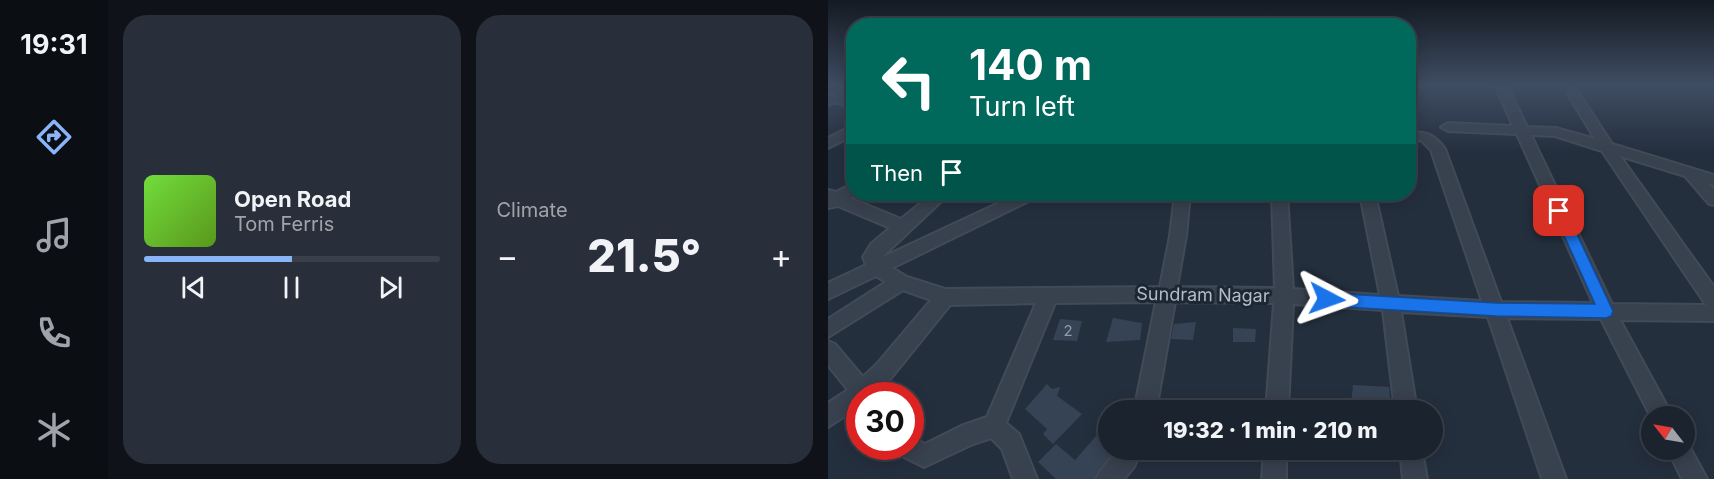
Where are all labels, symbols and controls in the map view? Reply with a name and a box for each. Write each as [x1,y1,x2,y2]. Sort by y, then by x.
text: 19:31 [20,28,88,61]
text: 140 m [969,39,1092,90]
icon: left [870,42,948,120]
text: Turn left [969,90,1075,123]
icon: directions [33,116,75,158]
icon: arrive [935,156,968,189]
text: Then [870,160,923,186]
pin [1533,185,1584,236]
text: Open Road [234,186,351,212]
icon: arrive [1542,194,1575,227]
text: Climate [497,198,568,222]
text: Tom Ferris [234,212,334,236]
icon: music [33,214,75,256]
text: 21.5° [587,228,701,283]
text: − [497,236,518,276]
text: + [770,236,792,276]
position arrow [1295,267,1359,331]
icon: previous [177,271,210,304]
icon: pause [275,271,308,304]
icon: next [374,271,407,304]
street label: Sundram Nagar [1136,283,1270,306]
icon: phone [33,312,75,354]
house number: 2 [1063,321,1073,340]
speed limit sign: 30 [846,382,924,460]
north arrow [1641,406,1695,460]
map controls [1641,406,1695,460]
icon: climate [33,409,75,451]
text: 19:32 · 1 min · 210 m [1163,417,1378,443]

